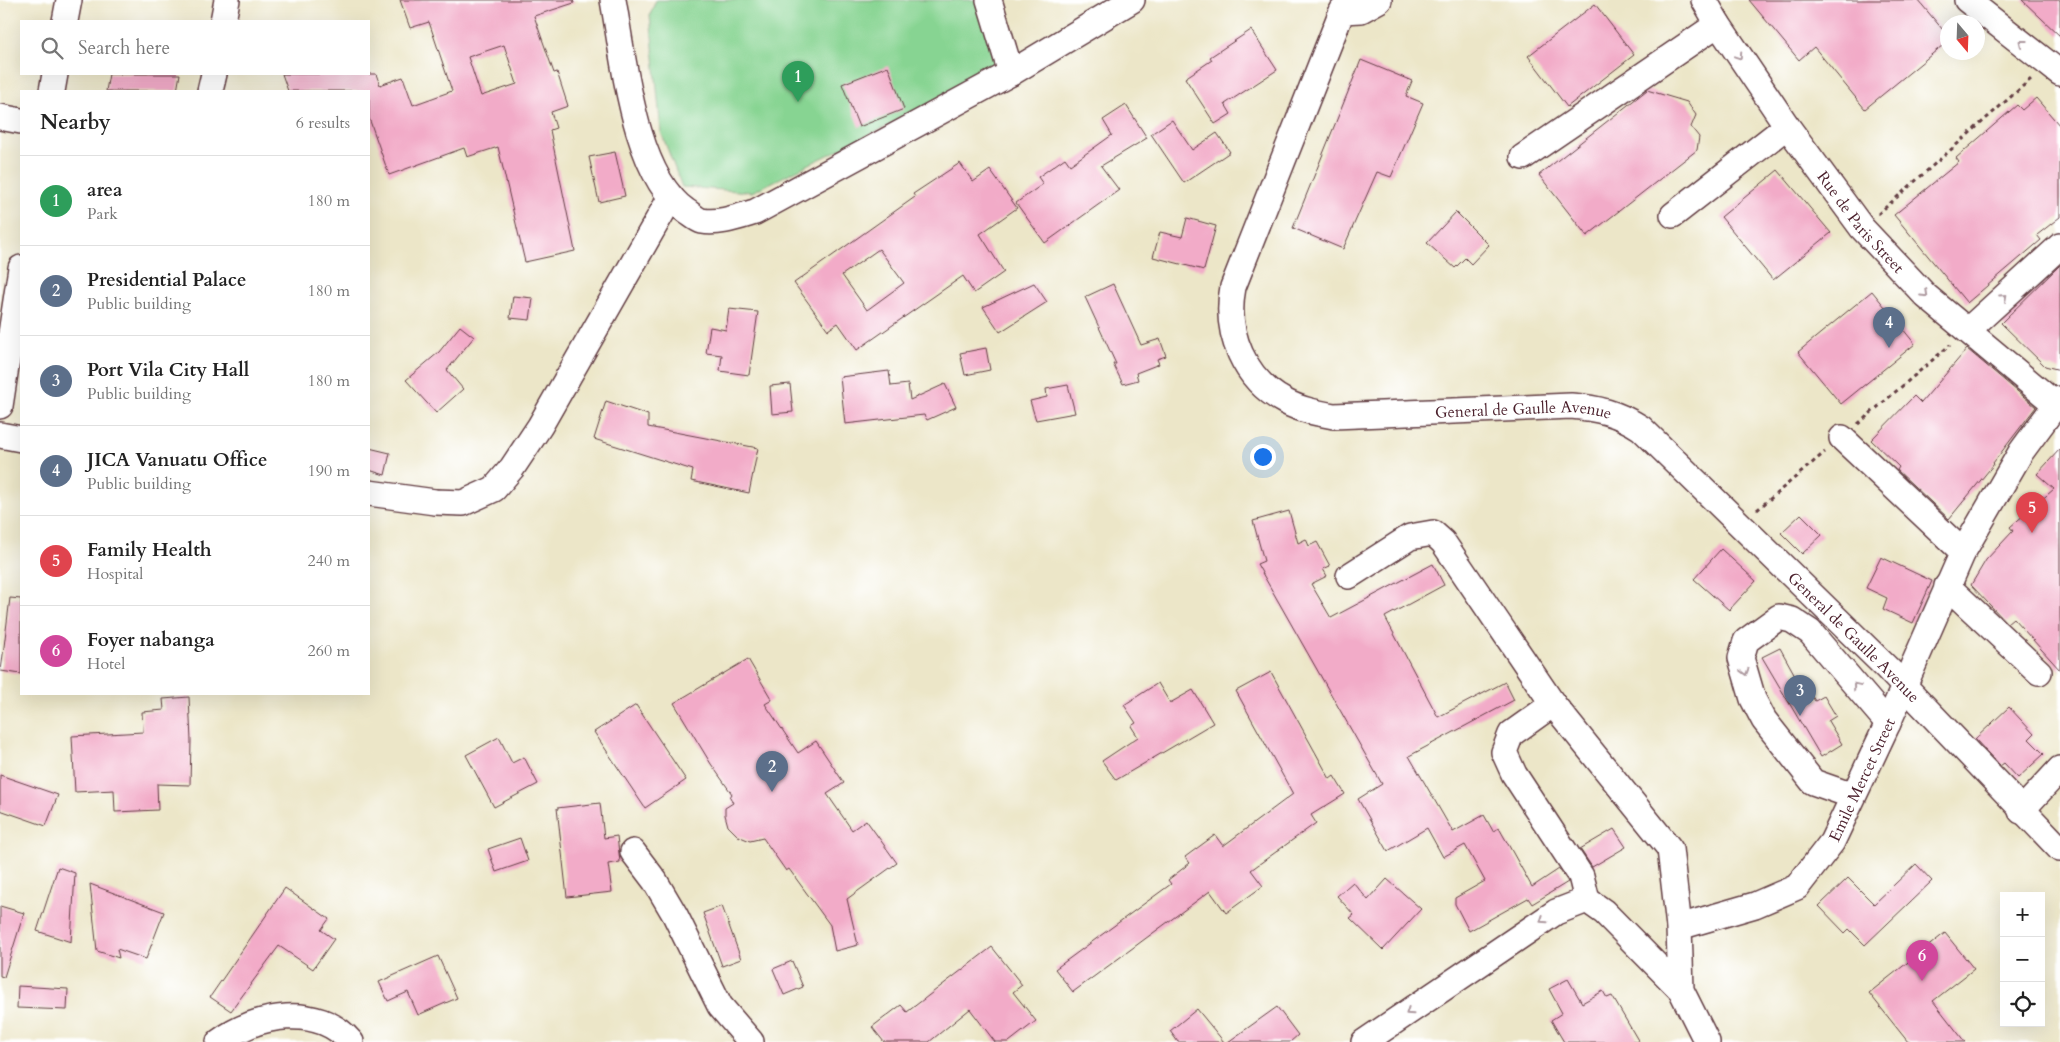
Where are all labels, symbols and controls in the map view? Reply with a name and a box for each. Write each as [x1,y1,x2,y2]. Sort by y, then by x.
north arrow [1940,15,1985,60]
search box [20,20,370,75]
icon: search [38,34,66,62]
text: Search here [78,35,170,61]
one-way arrow [2018,40,2028,49]
one-way arrow [1733,51,1743,60]
pin: 1 [782,61,814,102]
text: Nearby [40,108,111,137]
text: 6 results [296,112,350,134]
street label: Rue de Paris Street [1812,167,1909,278]
text: area [87,177,122,203]
text: 1 [52,190,60,212]
text: 180 m [308,190,350,212]
text: Park [87,203,118,225]
text: Presidential Palace [87,267,246,293]
text: 2 [52,280,60,302]
text: 180 m [308,280,350,302]
one-way arrow [1919,288,1928,297]
text: Public building [87,293,191,315]
one-way arrow [1999,294,2008,303]
pin: 4 [1873,307,1905,348]
text: Port Vila City Hall [87,357,249,383]
text: 3 [52,370,60,392]
text: 180 m [308,370,350,392]
text: Public building [87,383,191,405]
street label: General de Gaulle Avenue [1435,396,1614,425]
your location [1250,444,1276,470]
text: JICA Vanuatu Office [87,447,267,473]
text: 4 [52,460,60,482]
text: 190 m [308,460,350,482]
text: Public building [87,473,191,495]
pin: 5 [2016,492,2048,533]
text: Family Health [87,537,212,563]
text: 5 [52,550,60,572]
text: 240 m [308,550,350,572]
text: Hospital [87,563,143,585]
street label: General de Gaulle Avenue [1783,567,1924,708]
text: Foyer nabanga [87,627,215,653]
text: 6 [52,640,60,662]
text: 260 m [308,640,350,662]
text: Hotel [87,653,125,675]
one-way arrow [1739,668,1749,676]
pin: 3 [1784,675,1816,716]
one-way arrow [1853,683,1862,692]
street label: Emile Mercet Street [1824,715,1901,845]
pin: 2 [756,751,788,792]
map controls [2000,892,2045,1027]
button: + [2000,892,2045,937]
one-way arrow [1540,914,1549,923]
button: − [2000,937,2045,982]
pin: 6 [1906,940,1938,981]
button: locate [2000,982,2045,1027]
one-way arrow [1405,1006,1415,1015]

